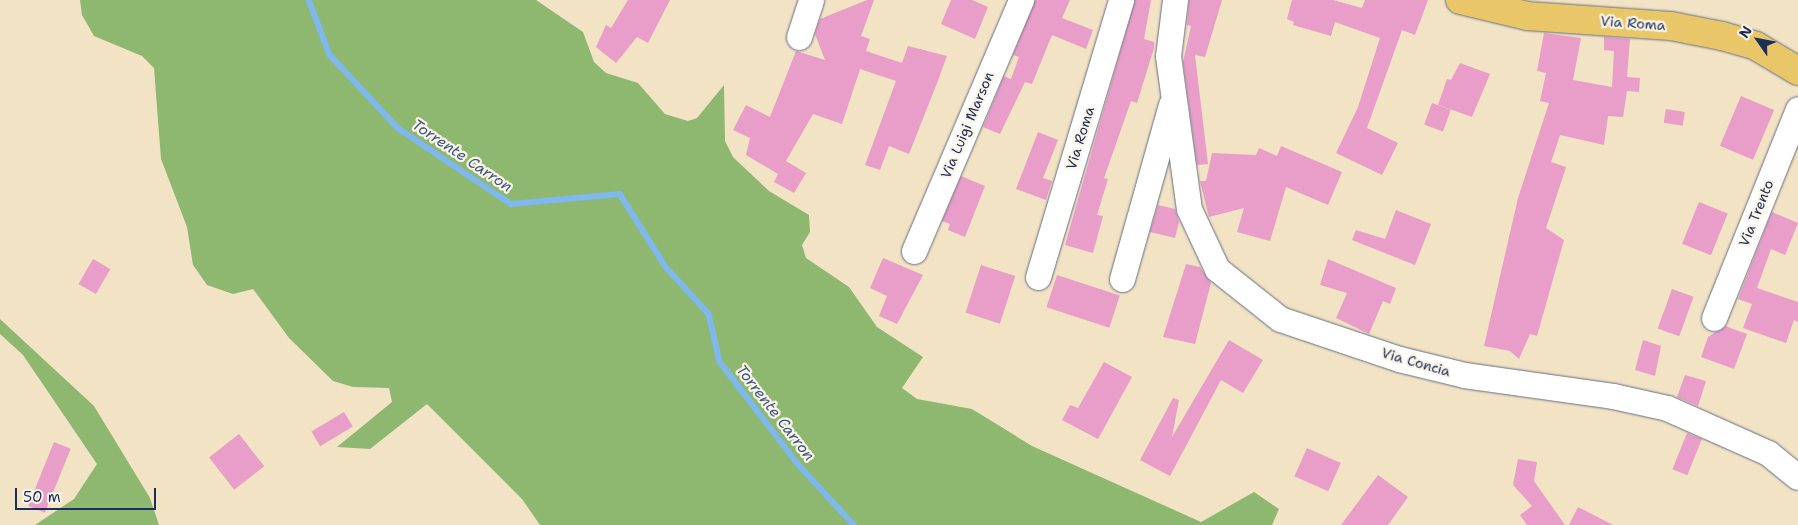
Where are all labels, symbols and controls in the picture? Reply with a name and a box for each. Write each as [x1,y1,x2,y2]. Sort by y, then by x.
street label: Via Roma [1600,12,1666,34]
north arrow [1733,15,1783,65]
text: N [1735,22,1756,41]
street label: Via Luigi Marson [937,69,997,181]
street label: Via Roma [1062,104,1098,172]
water label: Torrente Carron [409,116,515,196]
street label: Via Trento [1735,177,1777,249]
street label: Via Concia [1380,344,1452,380]
water label: Torrente Carron [732,361,818,465]
scale bar [18,478,159,510]
text: 50 m [23,487,61,507]

